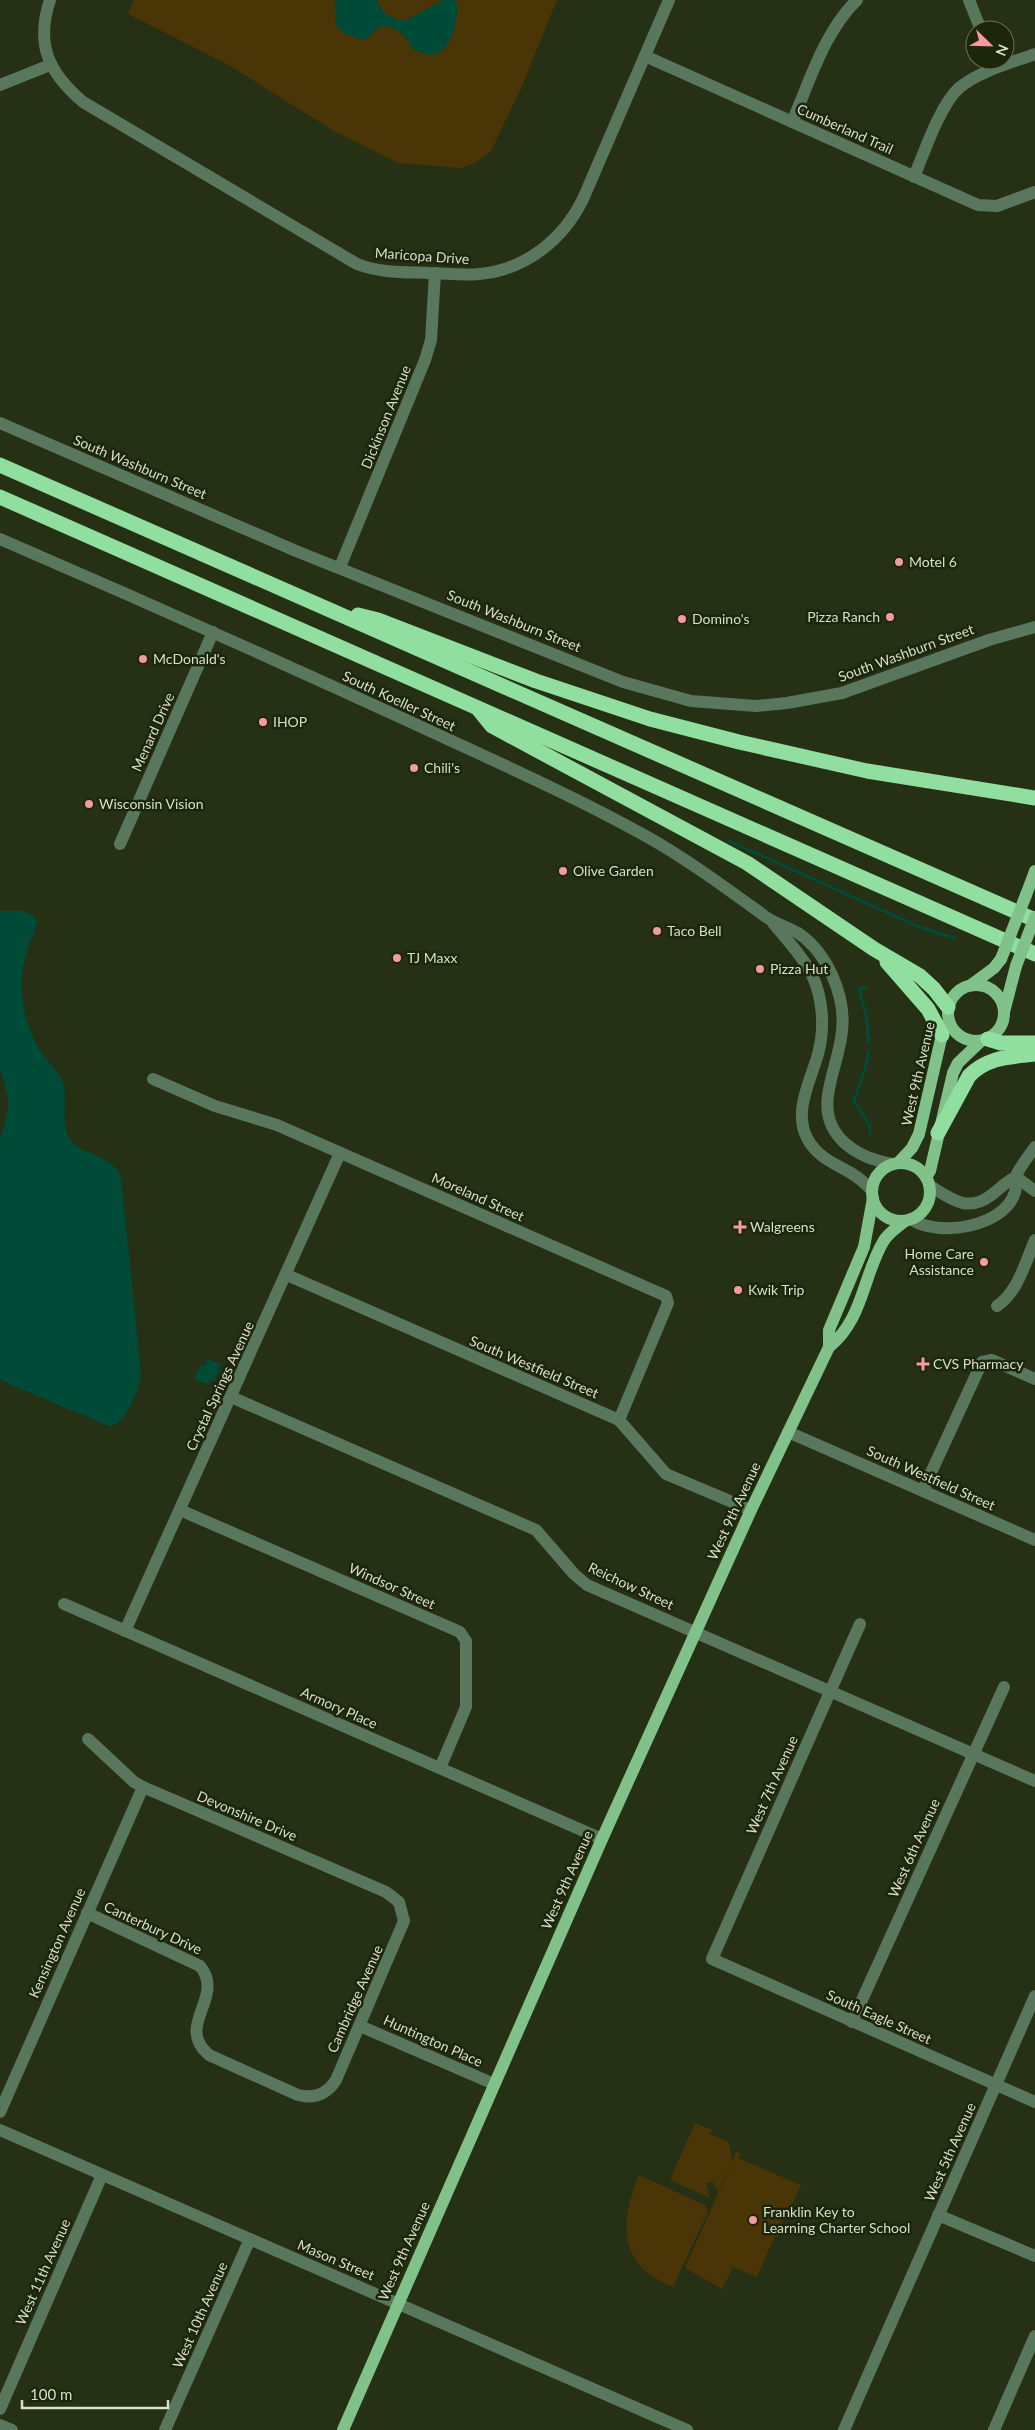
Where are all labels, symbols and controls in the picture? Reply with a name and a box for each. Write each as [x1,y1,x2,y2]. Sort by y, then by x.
north arrow [965,20,1015,70]
text: N [992,42,1012,59]
street label: Cumberland Trail [795,100,896,157]
street label: Maricopa Drive [374,244,470,267]
street label: Dickinson Avenue [357,363,414,471]
street label: South Washburn Street [71,431,209,502]
place label: Motel 6 [909,553,957,570]
marker: Motel 6 [893,556,905,568]
street label: South Washburn Street [445,586,584,655]
place label: Pizza Ranch [807,608,880,625]
place label: Domino's [692,610,750,627]
marker: Pizza Ranch [884,611,896,623]
marker: Domino's [676,613,688,625]
street label: South Washburn Street [836,620,976,685]
place label: McDonald's [153,650,226,667]
marker: McDonald's [137,653,149,665]
street label: South Koeller Street [340,667,459,734]
street label: Menard Drive [128,690,178,774]
place label: IHOP [273,713,307,730]
marker: IHOP [257,716,269,728]
place label: Chili's [424,759,460,776]
marker: Chili's [408,762,420,774]
place label: Wisconsin Vision [99,795,204,812]
marker: Wisconsin Vision [83,798,95,810]
place label: Olive Garden [573,862,654,879]
marker: Olive Garden [557,865,569,877]
place label: Taco Bell [667,922,722,939]
marker: Taco Bell [651,925,663,937]
place label: TJ Maxx [407,949,458,966]
marker: TJ Maxx [391,952,403,964]
place label: Pizza Hut [770,960,828,977]
marker: Pizza Hut [754,963,766,975]
street label: West 9th Avenue [897,1020,938,1128]
street label: Moreland Street [429,1169,527,1224]
place label: Walgreens [750,1218,815,1235]
marker: Walgreens [734,1221,746,1233]
place label: Home Care Assistance [905,1245,974,1278]
marker: Home Care Assistance [978,1256,990,1268]
place label: Kwik Trip [748,1281,805,1298]
marker: Kwik Trip [732,1284,744,1296]
street label: Crystal Springs Avenue [182,1318,257,1453]
street label: South Westfield Street [467,1332,601,1401]
place label: CVS Pharmacy [933,1355,1024,1372]
marker: CVS Pharmacy [917,1358,929,1370]
street label: South Westfield Street [864,1442,998,1514]
street label: West 9th Avenue [703,1459,764,1563]
street label: Reichow Street [586,1558,677,1613]
street label: Windsor Street [346,1559,438,1612]
street label: Armory Place [298,1683,380,1732]
street label: West 7th Avenue [742,1733,801,1837]
street label: Devonshire Drive [195,1787,300,1844]
street label: West 6th Avenue [884,1796,943,1900]
street label: West 9th Avenue [537,1828,596,1932]
street label: Kensington Avenue [25,1885,88,2000]
street label: Canterbury Drive [102,1897,205,1958]
street label: Cambridge Avenue [323,1942,386,2055]
street label: South Eagle Street [824,1986,934,2047]
street label: Huntington Place [381,2011,485,2070]
street label: West 5th Avenue [920,2100,979,2204]
street label: West 9th Avenue [374,2199,433,2303]
place label: Franklin Key to Learning Charter School [763,2203,910,2236]
marker: Franklin Key to Learning Charter School [747,2214,759,2226]
street label: West 11th Avenue [12,2216,74,2327]
street label: Mason Street [295,2236,377,2283]
street label: West 10th Avenue [169,2259,231,2370]
scale bar [22,2378,169,2410]
text: 100 m [30,2385,72,2403]

